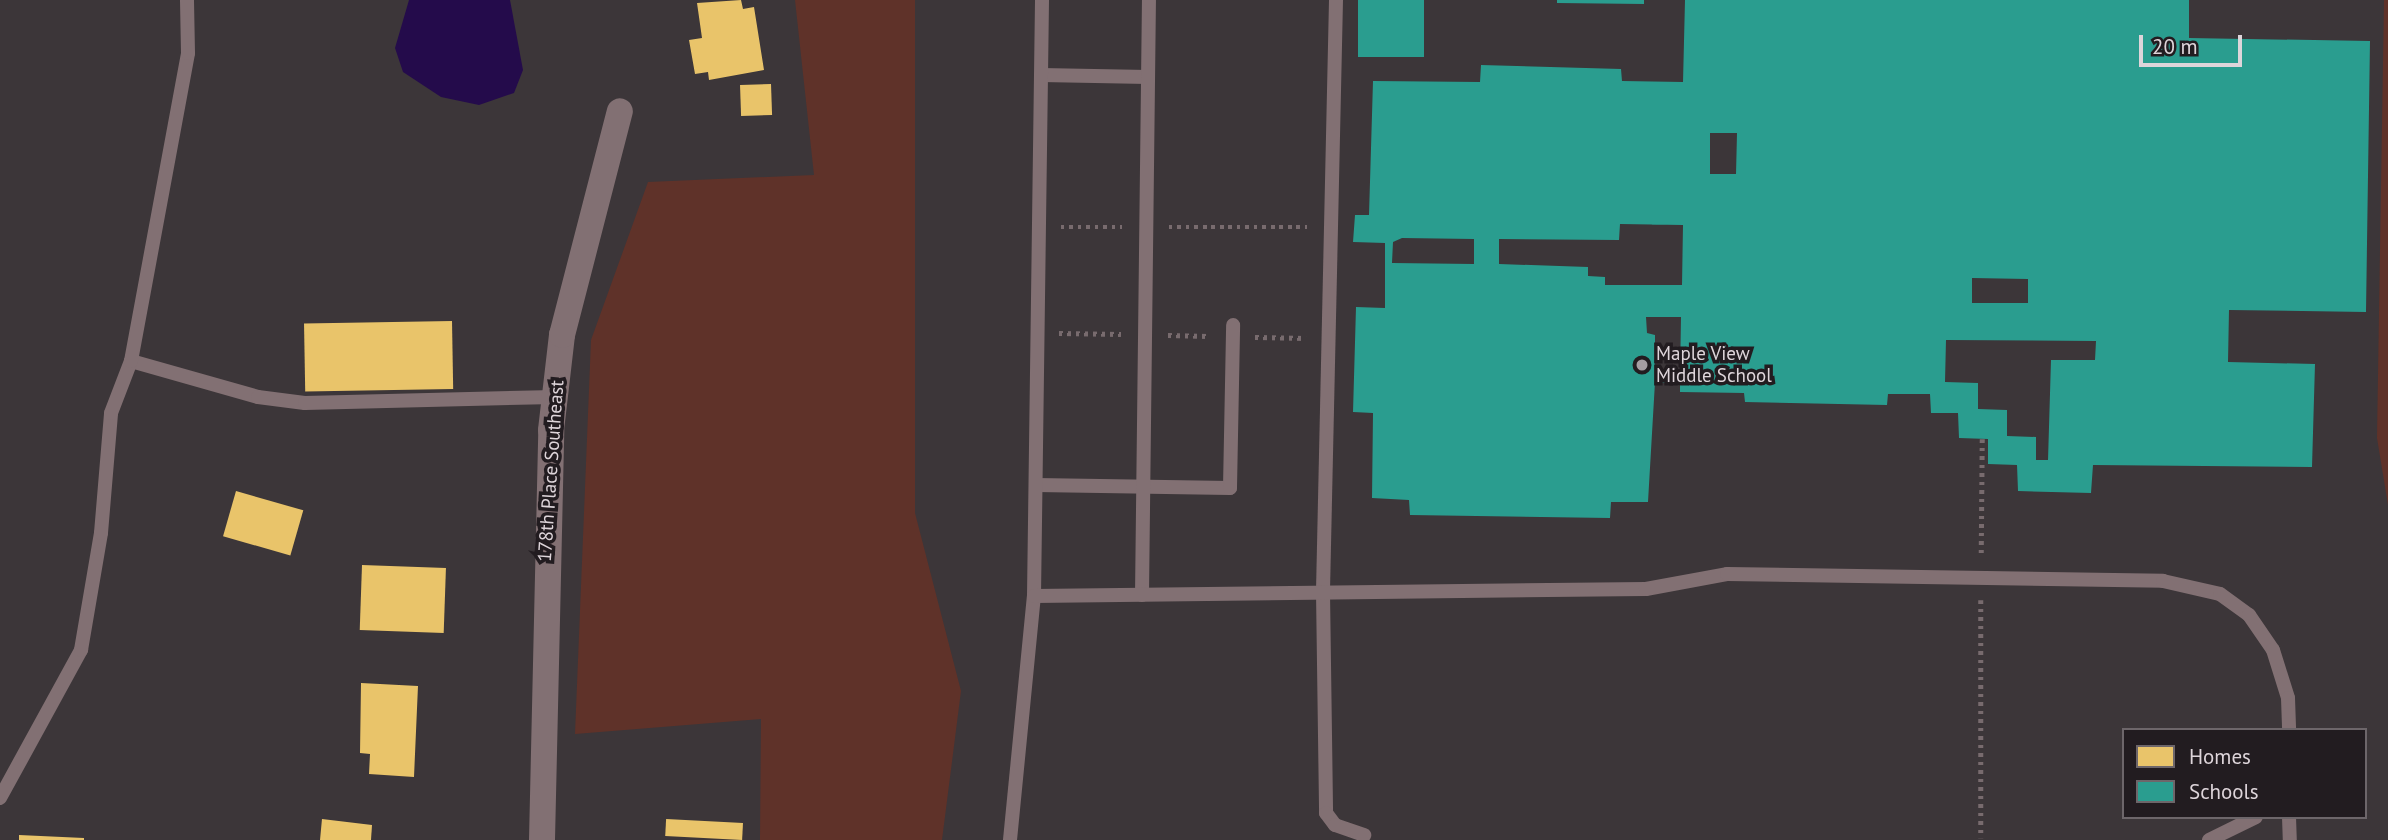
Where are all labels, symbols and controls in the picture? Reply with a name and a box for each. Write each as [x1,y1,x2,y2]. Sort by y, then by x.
scale bar [2143,21,2246,65]
text: 20 m [2152,33,2198,60]
place label: Maple View Middle School [1656,343,1772,387]
marker: Maple View Middle School [1634,357,1650,373]
street label: 178th Place Southeast [533,379,569,563]
legend [2122,728,2367,819]
text: Homes [2189,743,2251,770]
text: Schools [2189,778,2259,805]

